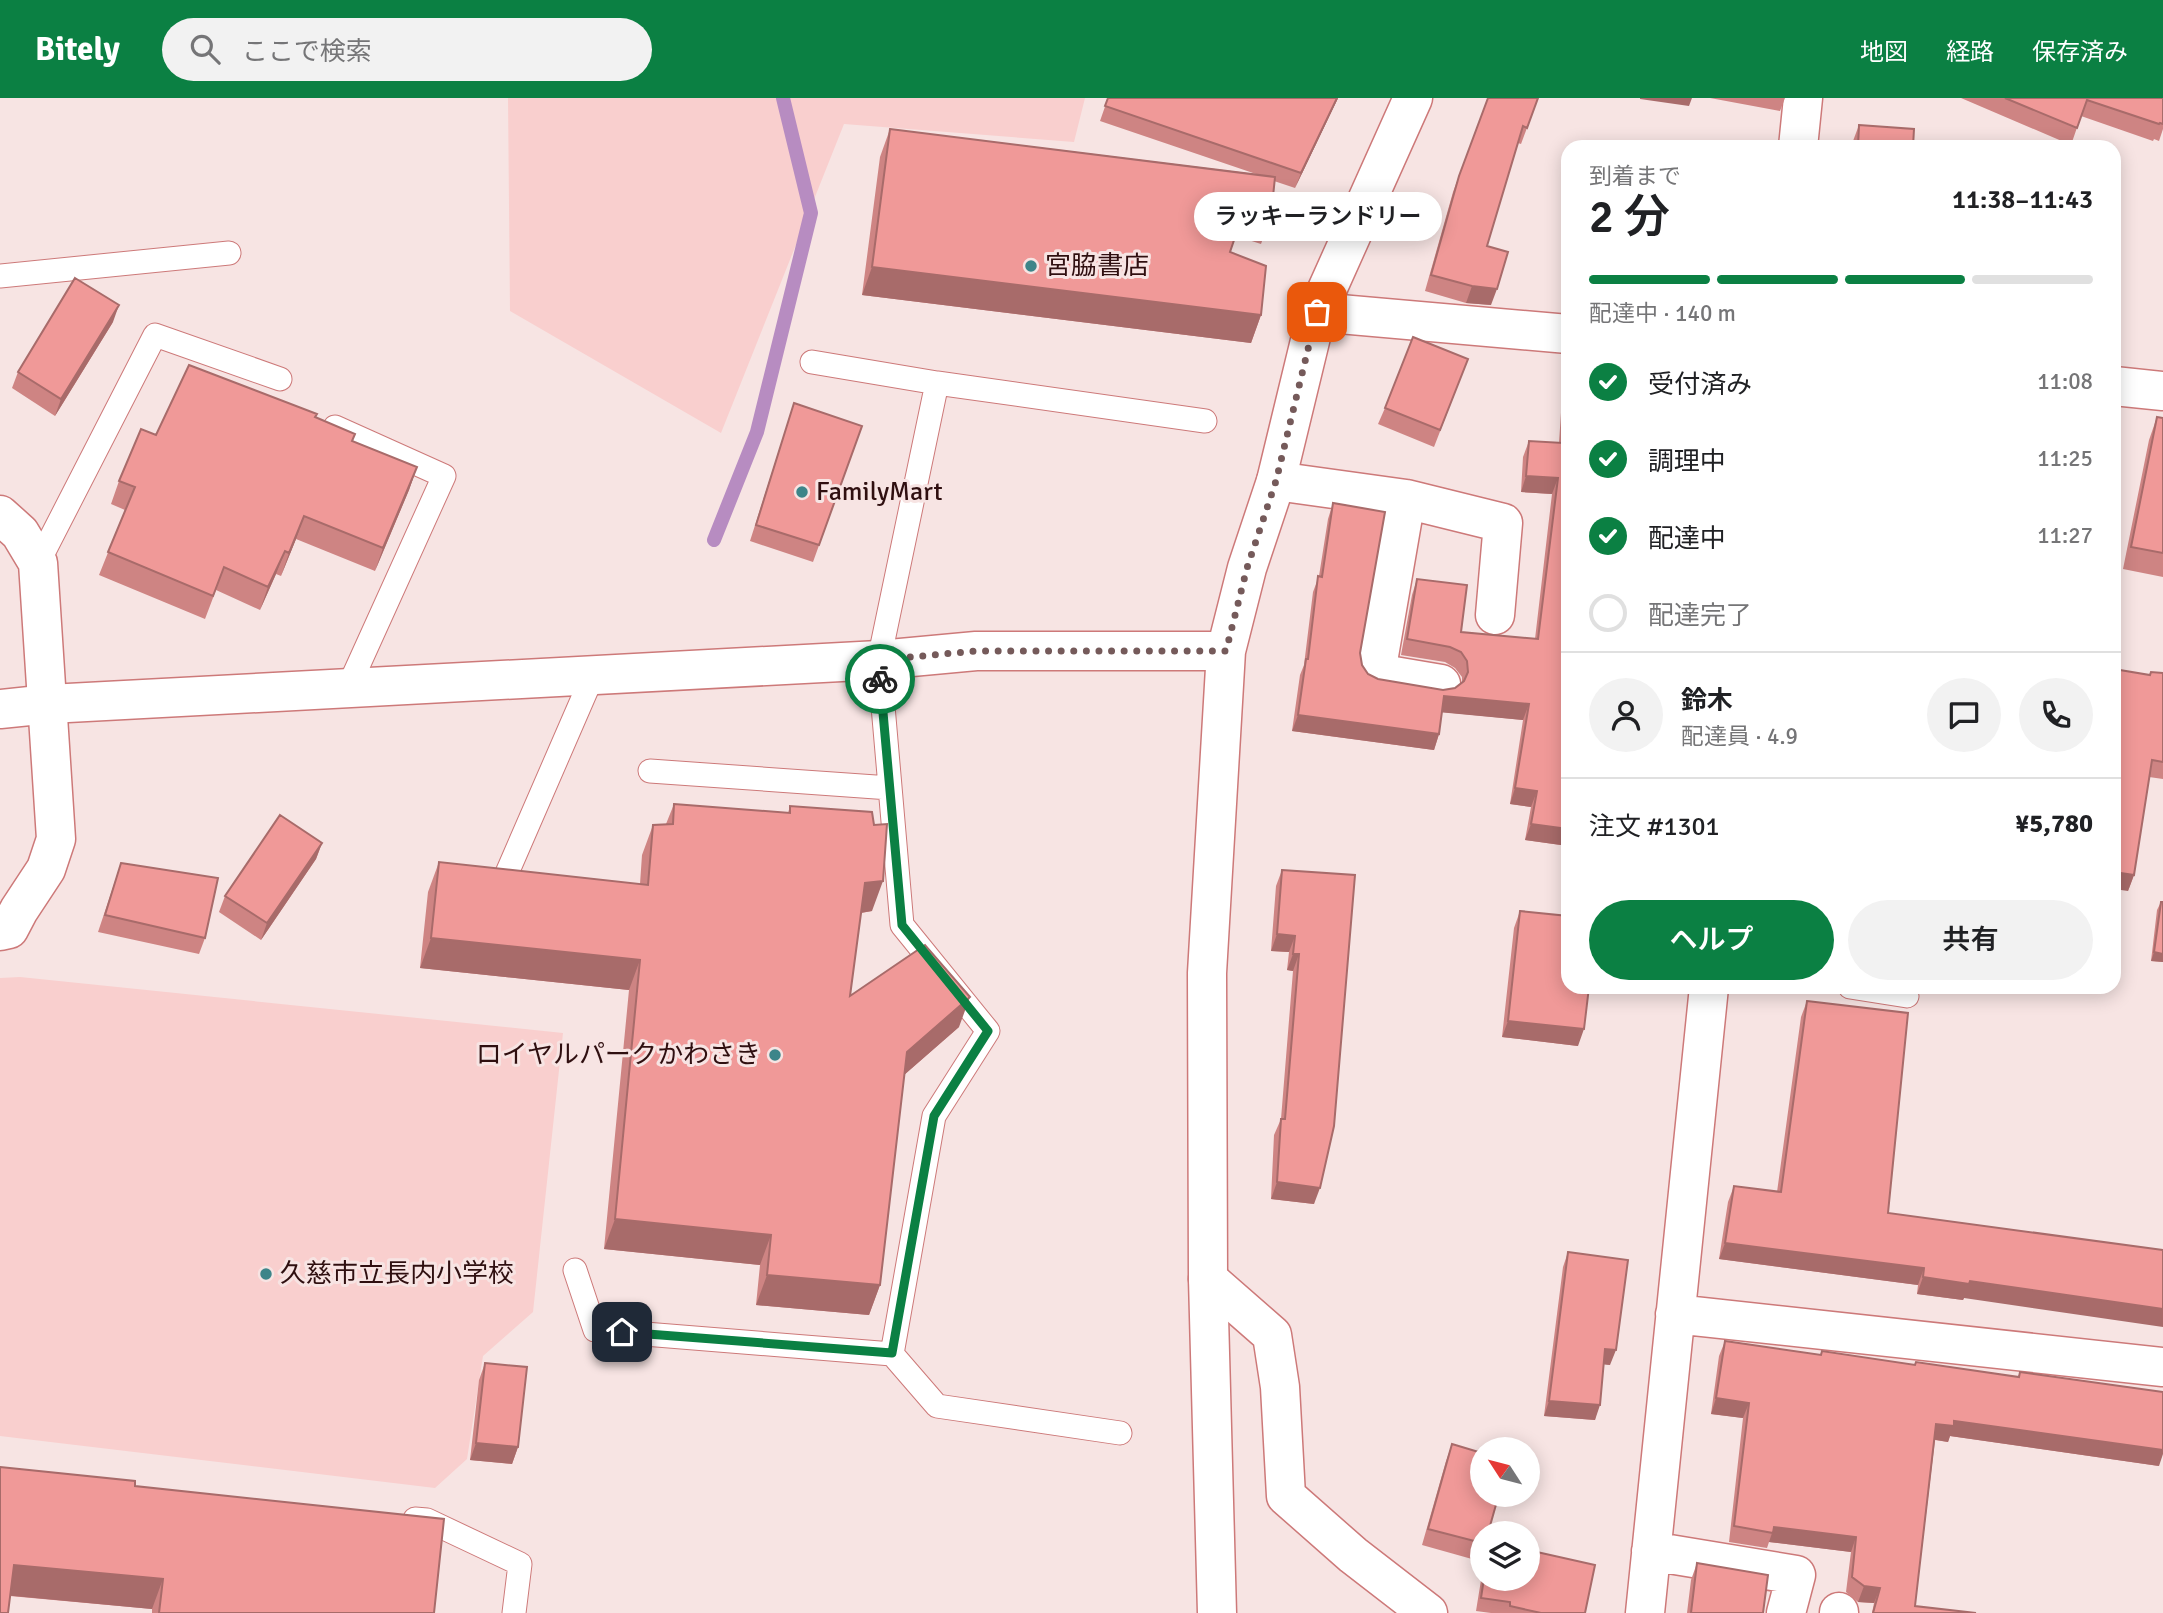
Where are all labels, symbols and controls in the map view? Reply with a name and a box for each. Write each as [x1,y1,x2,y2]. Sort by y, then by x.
search box [162,18,652,81]
text: Bitely [35,29,120,70]
icon: search [186,30,224,68]
text: ここで検索 [242,36,372,68]
text: 地図 [1860,37,1908,67]
text: 経路 [1946,37,1994,67]
text: 保存済み [2032,37,2128,67]
text: 到着まで [1589,162,1681,191]
text: 11:38–11:43 [1952,184,2093,216]
text: 2 分 [1589,189,1670,245]
callout: ラッキーランドリー [1193,193,1441,242]
text: ラッキーランドリー [1215,202,1422,231]
place label: 宮脇書店 [1045,250,1149,282]
marker: 宮脇書店 [1023,258,1039,274]
pin [1287,282,1347,342]
icon: bag [1298,293,1336,331]
text: 配達中 · 140 m [1589,299,1736,328]
icon: check [1589,363,1627,401]
text: 11:08 [2037,367,2093,396]
text: 受付済み [1648,369,1752,401]
icon: check [1589,440,1627,478]
text: 11:25 [2037,444,2093,473]
text: 調理中 [1648,446,1726,478]
place label: FamilyMart [816,476,943,508]
marker: FamilyMart [794,484,810,500]
icon: check [1589,517,1627,555]
text: 11:27 [2037,521,2093,550]
text: 配達中 [1648,523,1726,555]
text: 配達完了 [1648,600,1752,632]
courier [845,644,915,714]
icon: bike [861,660,899,698]
button: person [1589,678,1663,752]
button: chat [1927,678,2001,752]
button: phone [2019,678,2093,752]
text: 鈴木 [1681,685,1733,717]
text: 配達員 · 4.9 [1681,722,1798,751]
text: ¥5,780 [2015,808,2093,840]
text: 注文 #1301 [1589,811,1720,843]
button: ヘルプ [1589,900,1834,980]
button: 共有 [1848,900,2093,980]
place label: ロイヤルパークかわさき [476,1039,761,1071]
marker: ロイヤルパークかわさき [767,1047,783,1063]
place label: 久慈市立長内小学校 [280,1258,514,1290]
marker: 久慈市立長内小学校 [258,1266,274,1282]
pin [592,1302,652,1362]
icon: home [603,1313,641,1351]
north arrow [1470,1437,1540,1507]
map controls [1470,1437,1540,1591]
button: layers [1470,1521,1540,1591]

